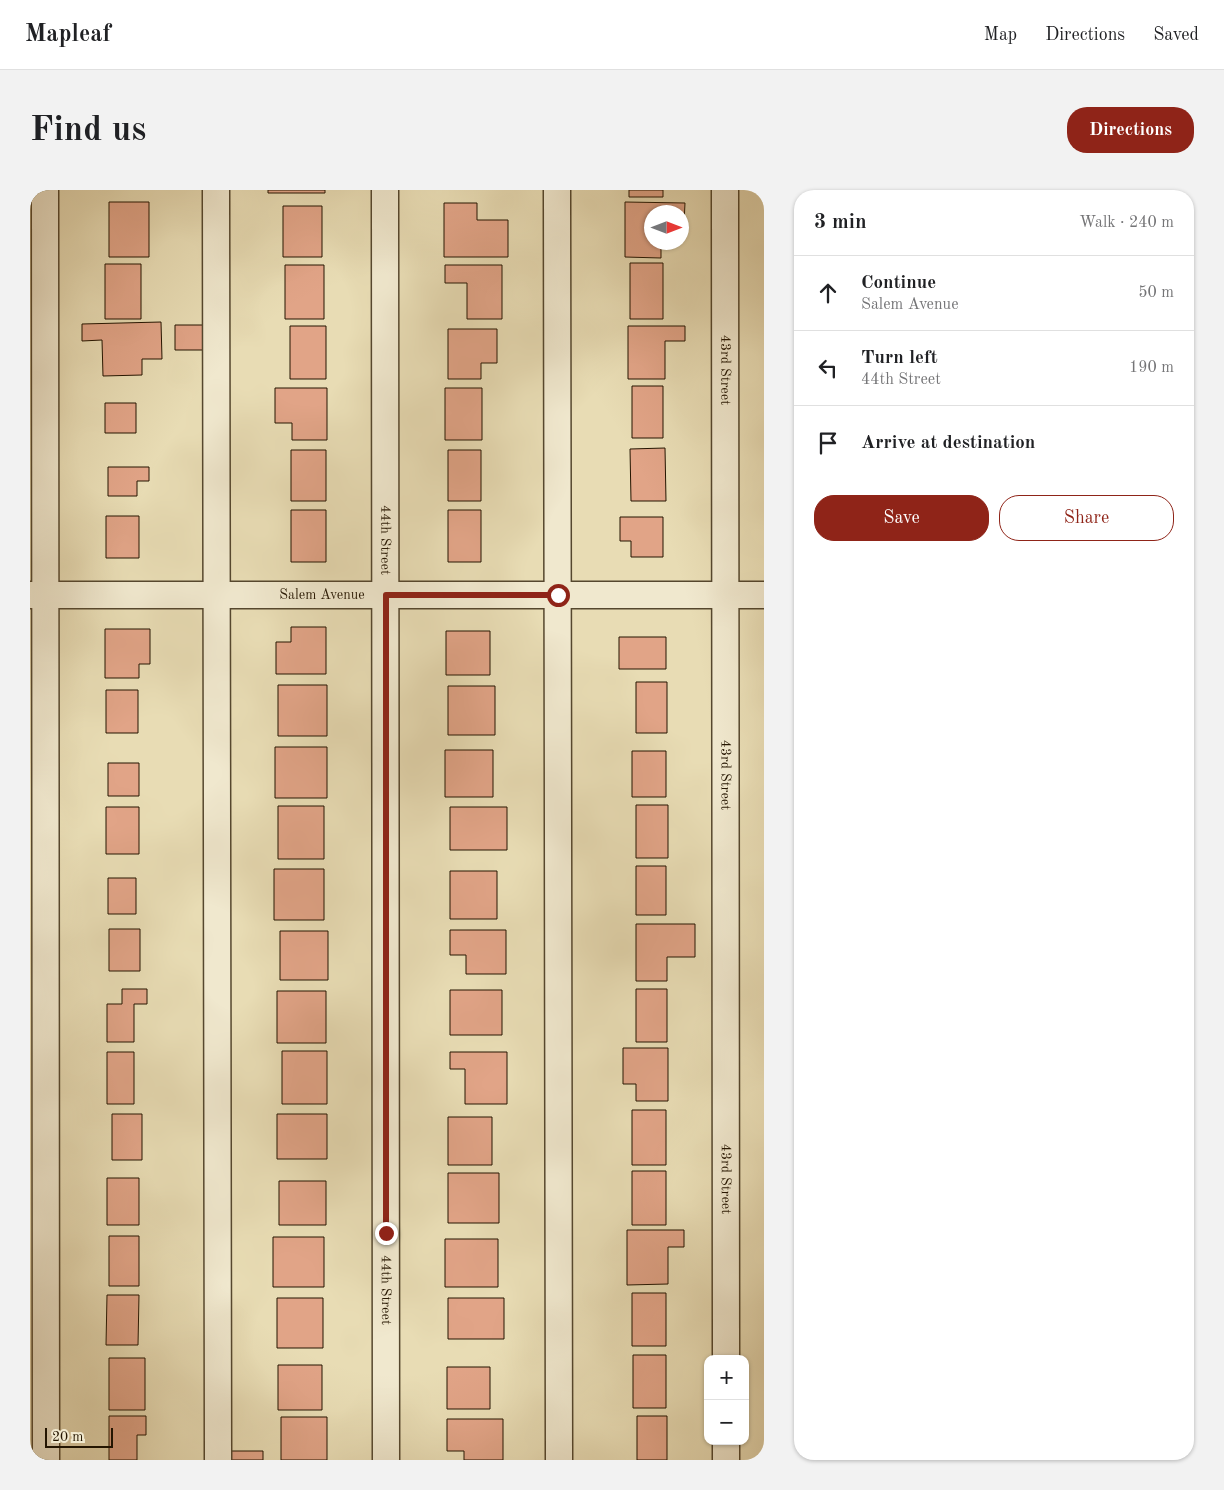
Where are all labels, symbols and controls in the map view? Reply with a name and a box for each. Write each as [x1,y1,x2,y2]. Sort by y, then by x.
text: Mapleaf [25,23,111,47]
text: Map [984,26,1017,44]
text: Directions [1045,26,1125,44]
text: Saved [1153,26,1199,44]
button: Directions [1067,107,1194,153]
text: Find us [30,113,146,148]
north arrow [644,205,689,250]
text: 3 min [814,212,867,233]
text: Walk · 240 m [1079,215,1174,231]
text: Continue [861,274,936,293]
icon: ahead [814,279,842,307]
text: 50 m [1138,285,1174,301]
text: Salem Avenue [861,297,959,313]
street label: 43rd Street [718,335,732,405]
text: Turn left [861,349,938,368]
icon: left [814,354,842,382]
text: 190 m [1129,360,1174,376]
text: 44th Street [861,372,941,388]
icon: arrive [814,429,842,457]
text: Arrive at destination [861,434,1035,453]
button: Save [814,495,989,541]
button: Share [999,495,1174,541]
street label: 44th Street [378,505,392,575]
route start [547,584,570,607]
street label: Salem Avenue [279,588,365,602]
street label: 43rd Street [718,740,733,810]
street label: 43rd Street [719,1144,733,1214]
route end [375,1222,398,1245]
street label: 44th Street [379,1255,393,1325]
map controls [704,1355,749,1445]
button: + [704,1355,749,1400]
button: − [704,1400,749,1445]
scale bar [45,1425,112,1448]
text: 20 m [52,1430,83,1444]

